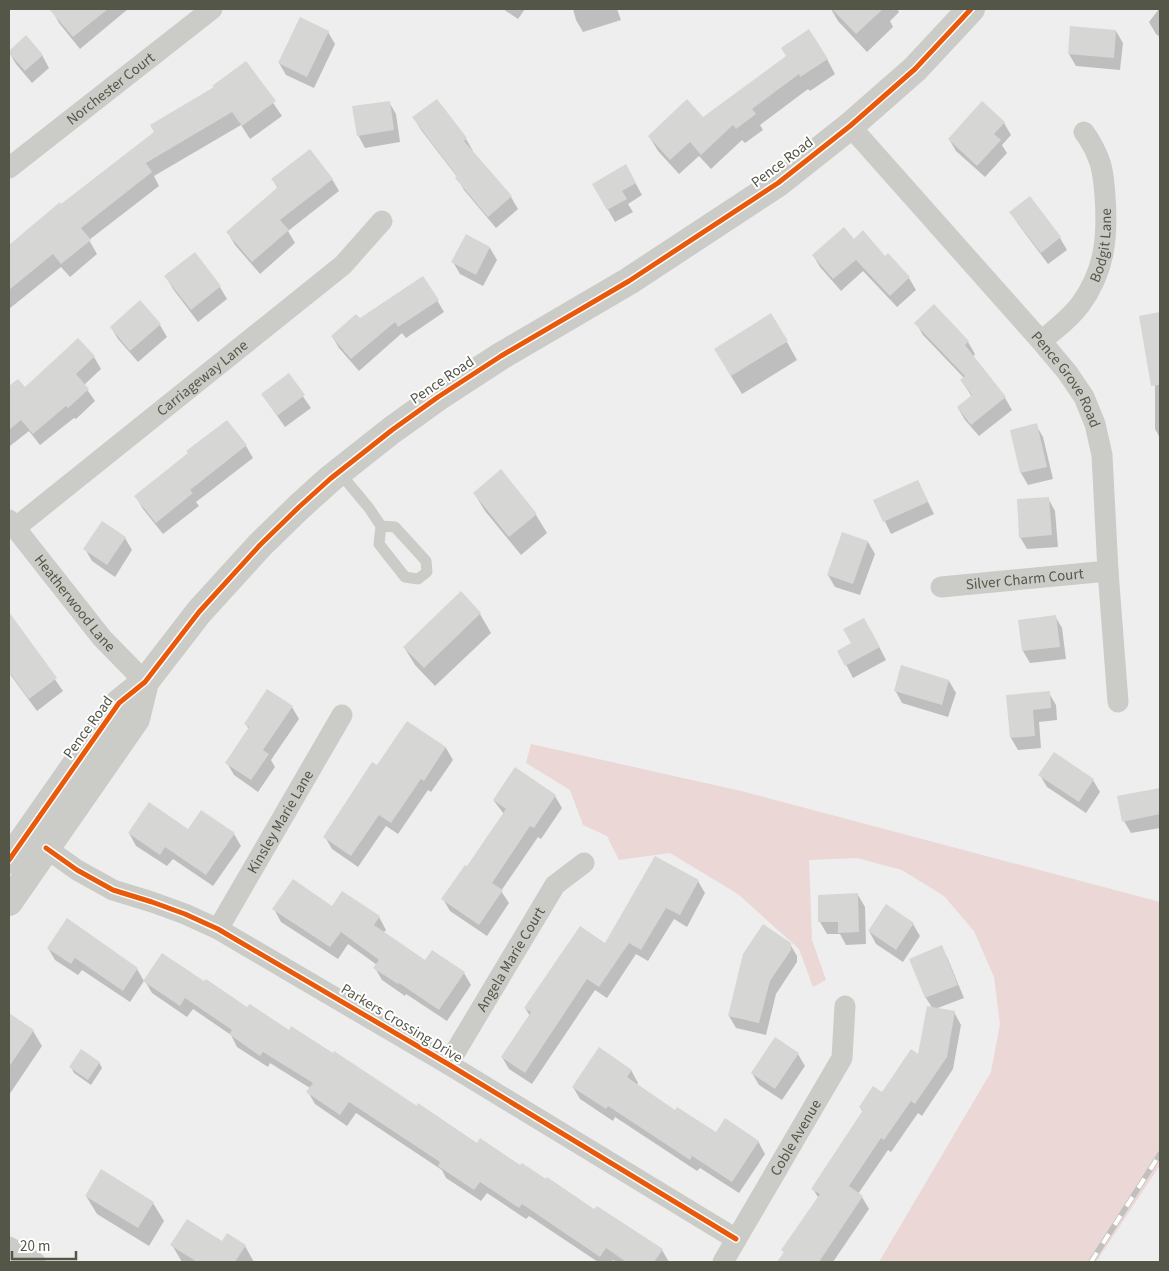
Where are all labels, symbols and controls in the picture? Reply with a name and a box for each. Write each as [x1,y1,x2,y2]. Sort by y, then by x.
street label: Norchester Court [62,48,160,130]
street label: Pence Road [747,132,818,193]
street label: Bodgit Lane [1085,208,1117,286]
street label: Pence Grove Road [1026,327,1105,431]
street label: Carriageway Lane [152,335,253,421]
street label: Pence Road [406,351,478,410]
street label: Heatherwood Lane [29,550,120,657]
street label: Silver Charm Court [965,563,1085,596]
street label: Pence Road [58,692,118,763]
street label: Kinsley Marie Lane [242,766,319,878]
street label: Angela Marie Court [472,903,550,1016]
street label: Parkers Crossing Drive [337,979,467,1068]
street label: Coble Avenue [765,1096,827,1180]
scale bar [12,1228,76,1260]
text: 20 m [20,1236,50,1257]

